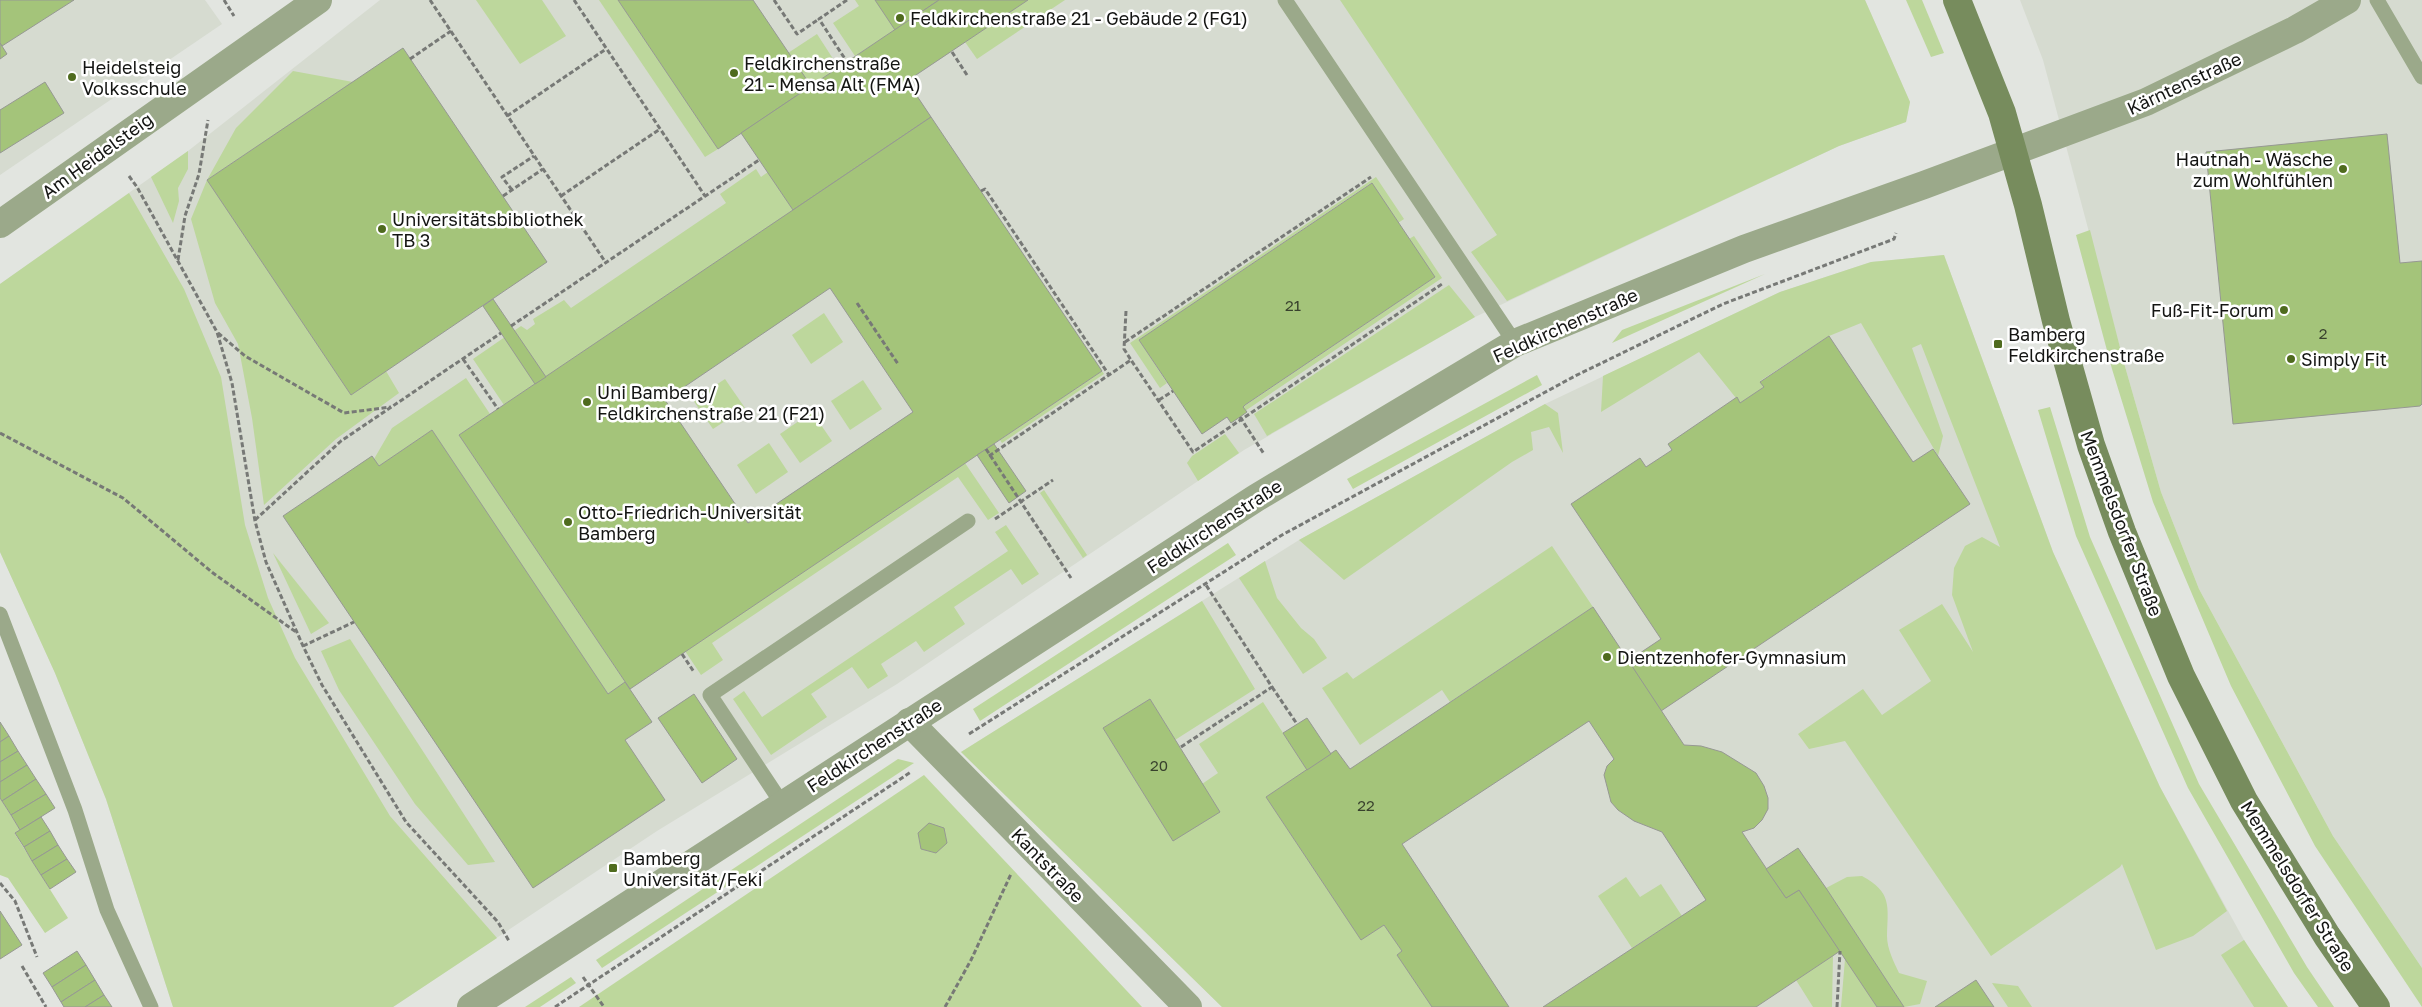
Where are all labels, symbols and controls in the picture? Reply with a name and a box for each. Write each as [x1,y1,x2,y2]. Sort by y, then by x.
place label: Feldkirchenstraße 21 - Gebäude 2 (FG1) [910,7,1248,29]
marker: Feldkirchenstraße 21 - Gebäude 2 (FG1) [894,12,906,24]
street label: Kärntenstraße [2123,47,2245,119]
place label: Feldkirchenstraße 21 - Mensa Alt (FMA) [744,52,921,95]
place label: Heidelsteig Volksschule [82,56,187,99]
marker: Feldkirchenstraße 21 - Mensa Alt (FMA) [728,67,740,79]
marker: Heidelsteig Volksschule [66,71,78,83]
street label: Am Heidelsteig [37,107,157,203]
place label: Hautnah - Wäsche zum Wohlfühlen [2176,148,2333,191]
marker: Hautnah - Wäsche zum Wohlfühlen [2337,163,2349,175]
place label: Universitätsbibliothek TB 3 [392,208,584,251]
marker: Universitätsbibliothek TB 3 [376,223,388,235]
street label: Feldkirchenstraße [1489,283,1641,367]
house number: 21 [1285,296,1301,314]
place label: Fuß-Fit-Forum [2151,299,2274,321]
marker: Fuß-Fit-Forum [2278,304,2290,316]
place label: Bamberg Feldkirchenstraße [2008,323,2164,366]
house number: 2 [2319,324,2327,342]
marker: Bamberg Feldkirchenstraße [1992,338,2004,350]
place label: Simply Fit [2301,348,2387,370]
marker: Simply Fit [2285,353,2297,365]
place label: Uni Bamberg/ Feldkirchenstraße 21 (F21) [597,381,825,424]
marker: Uni Bamberg/ Feldkirchenstraße 21 (F21) [581,396,593,408]
street label: Memmelsdorfer Straße [2076,427,2168,619]
street label: Feldkirchenstraße [1142,474,1286,578]
place label: Otto-Friedrich-Universität Bamberg [578,501,802,544]
marker: Otto-Friedrich-Universität Bamberg [562,516,574,528]
place label: Dientzenhofer-Gymnasium [1617,646,1846,668]
marker: Dientzenhofer-Gymnasium [1601,651,1613,663]
street label: Feldkirchenstraße [802,693,946,797]
house number: 20 [1150,756,1168,774]
house number: 22 [1357,796,1375,814]
street label: Memmelsdorfer Straße [2236,796,2360,976]
street label: Kantstraße [1007,823,1089,907]
place label: Bamberg Universität/Feki [623,847,763,890]
marker: Bamberg Universität/Feki [607,862,619,874]

